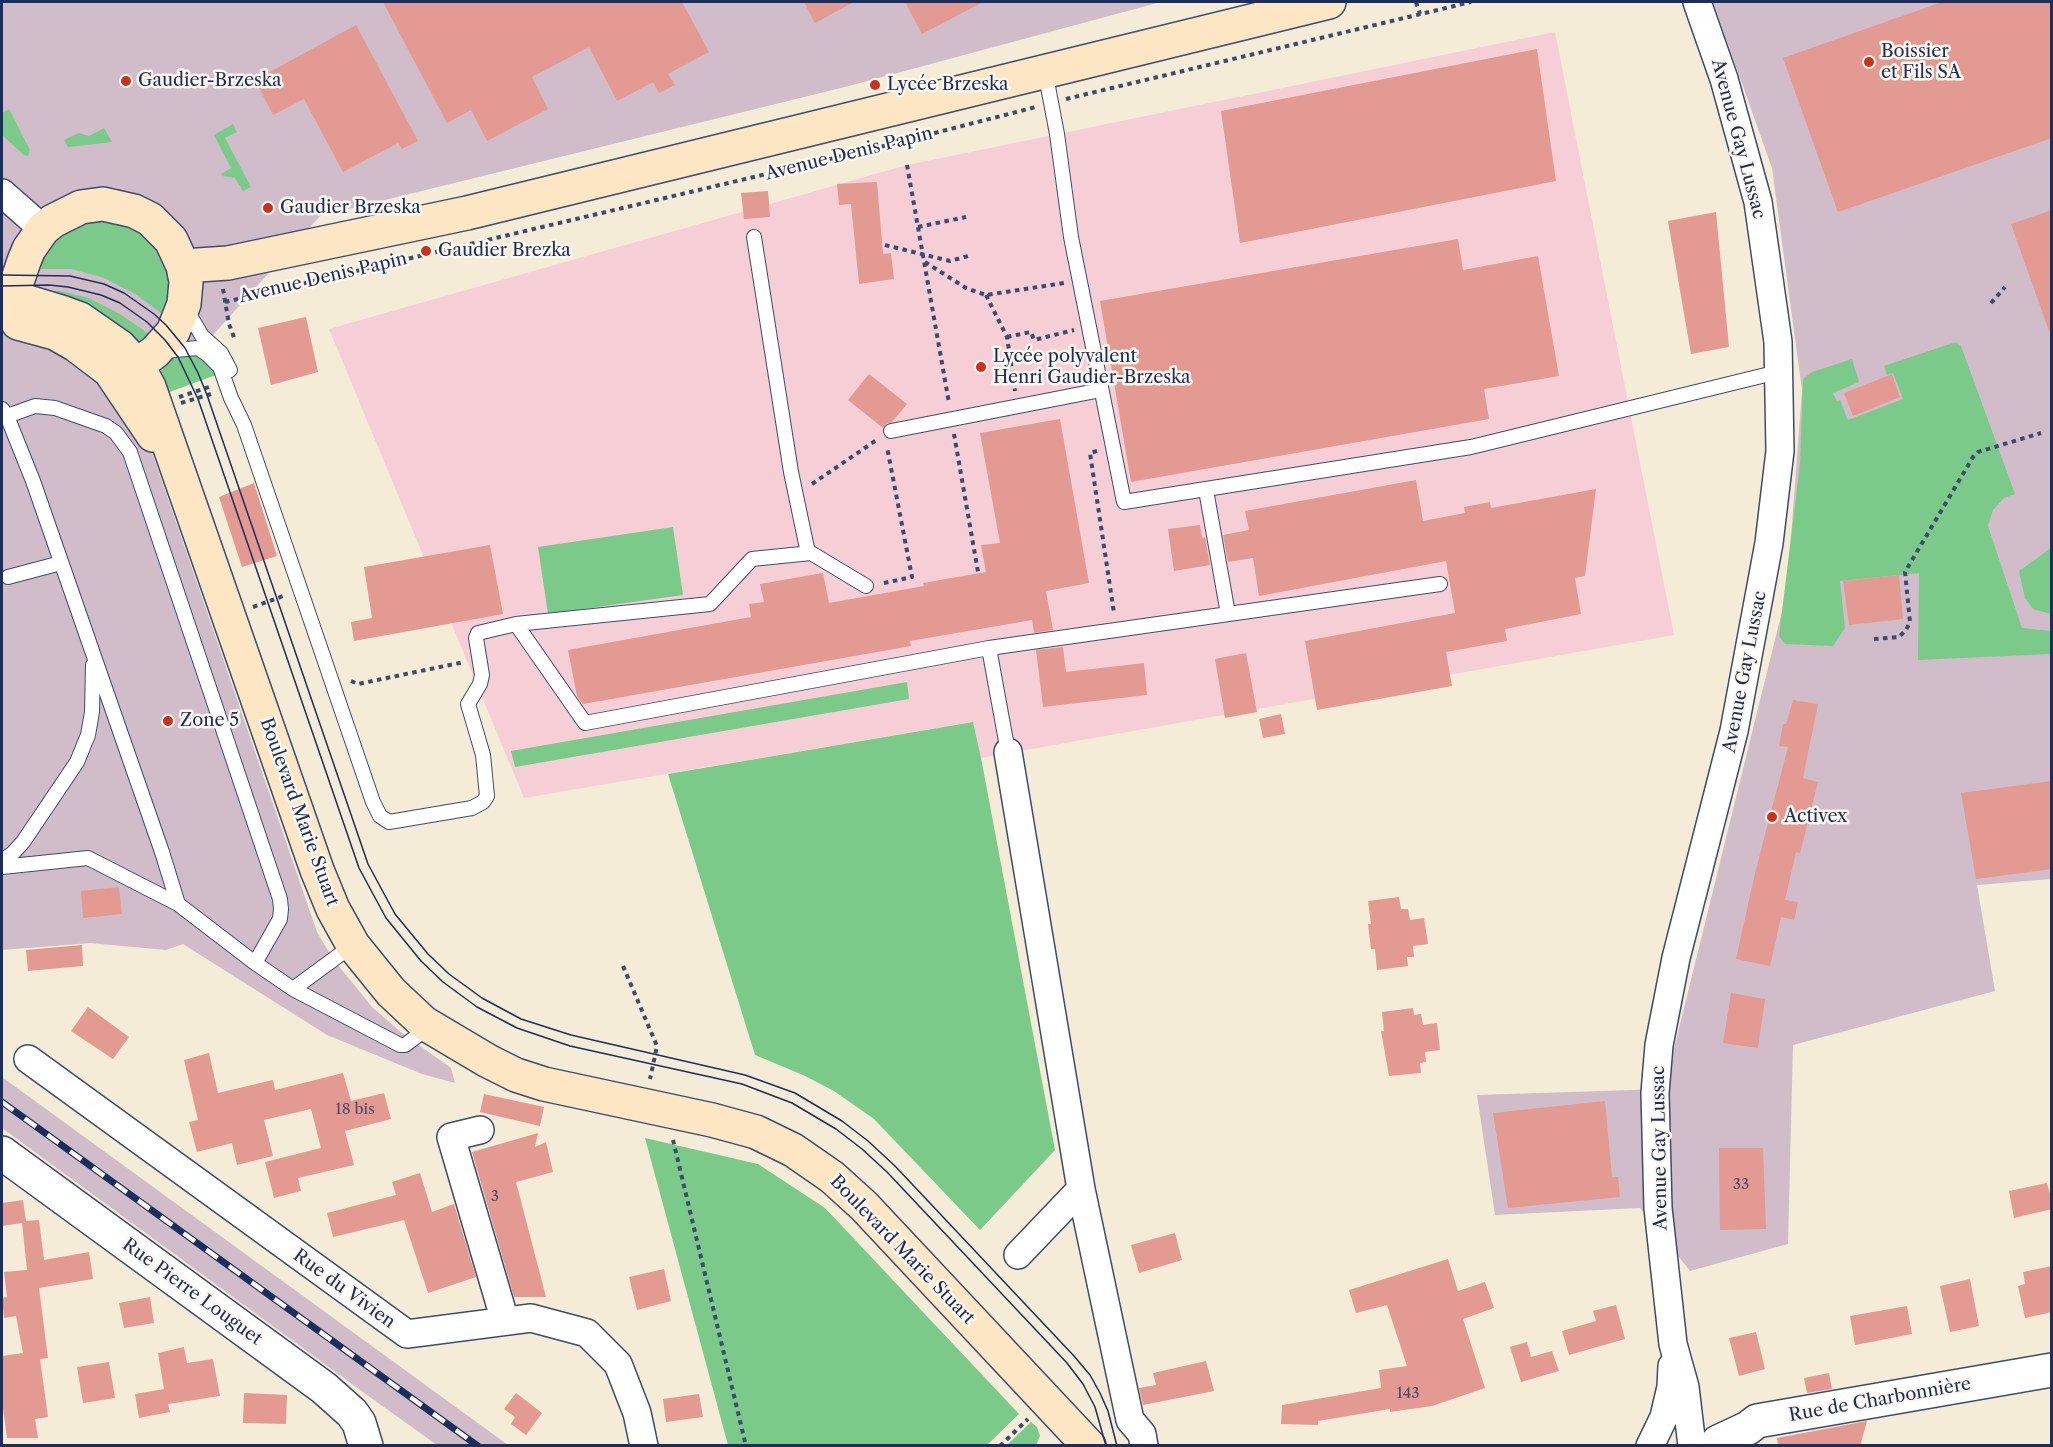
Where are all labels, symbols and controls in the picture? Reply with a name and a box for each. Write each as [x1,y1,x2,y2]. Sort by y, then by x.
place label: Boissier et Fils SA [1881,41,1961,84]
marker: Boissier et Fils SA [1862,55,1876,69]
street label: Avenue Gay Lussac [1706,57,1770,221]
place label: Gaudier-Brzeska [138,70,281,92]
marker: Gaudier-Brzeska [119,74,133,88]
place label: Lycée Brzeska [887,74,1009,96]
marker: Lycée Brzeska [868,78,882,92]
street label: Avenue Denis Papin [763,123,935,185]
place label: Gaudier Brzeska [280,197,421,219]
marker: Gaudier Brzeska [261,201,275,215]
place label: Gaudier Brezka [438,240,571,262]
marker: Gaudier Brezka [419,244,433,258]
street label: Avenue Denis Papin [237,248,409,308]
place label: Lycée polyvalent Henri Gaudier-Brzeska [993,346,1191,388]
marker: Lycée polyvalent Henri Gaudier-Brzeska [974,360,988,374]
street label: Avenue Gay Lussac [1719,589,1771,755]
place label: Zone 5 [180,710,239,732]
marker: Zone 5 [161,714,175,728]
street label: Boulevard Marie Stuart [255,715,343,909]
place label: Activex [1784,806,1847,828]
marker: Activex [1765,810,1779,824]
street label: Avenue Gay Lussac [1648,1066,1672,1230]
house number: 18 bis [335,1101,375,1119]
street label: Boulevard Marie Stuart [825,1171,979,1329]
house number: 33 [1733,1176,1749,1194]
house number: 3 [491,1188,499,1206]
street label: Rue Pierre Louguet [118,1234,266,1350]
street label: Rue du Vivien [289,1245,399,1333]
street label: Rue de Charbonnière [1787,1373,1973,1427]
house number: 143 [1396,1385,1420,1403]

